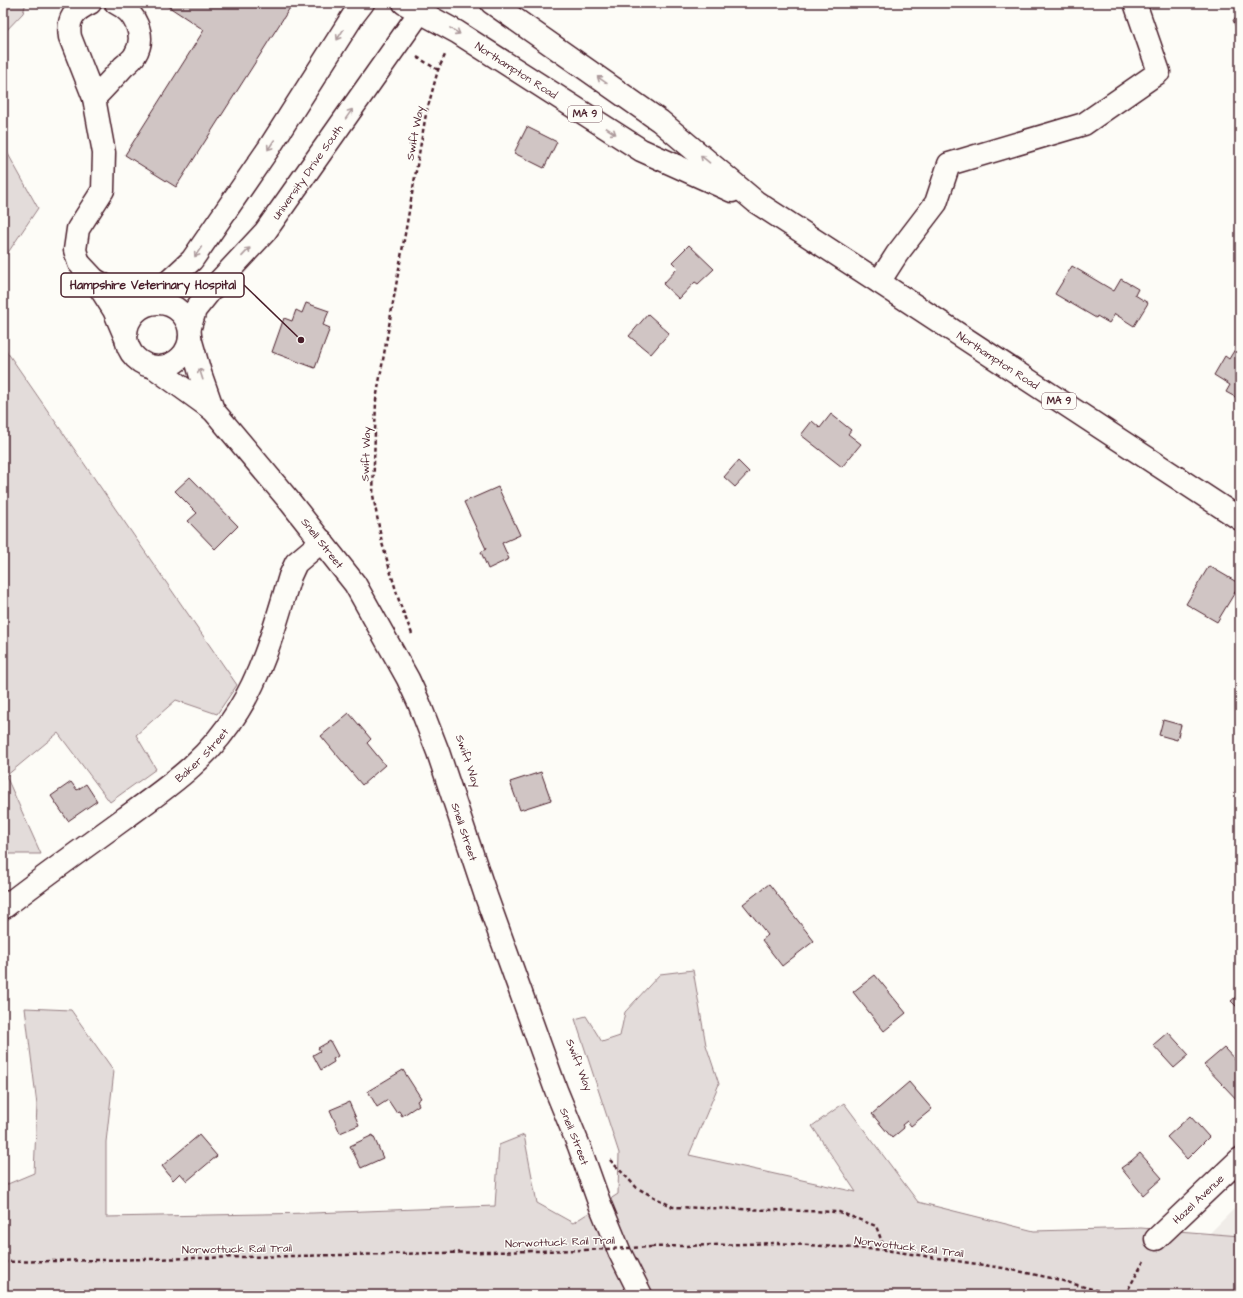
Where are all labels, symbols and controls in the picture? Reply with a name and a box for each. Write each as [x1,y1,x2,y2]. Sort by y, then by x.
one-way arrow [449,27,460,35]
one-way arrow [336,29,344,41]
street label: Northampton Road [472,38,561,102]
one-way arrow [597,76,608,84]
street label: Swift Way [402,105,429,162]
road number: MA 9 [568,106,602,122]
one-way arrow [345,109,353,120]
street label: University Drive South [269,121,346,222]
one-way arrow [605,127,616,135]
one-way arrow [266,139,274,151]
one-way arrow [700,154,710,164]
one-way arrow [194,247,202,258]
one-way arrow [242,247,251,257]
callout: Hampshire Veterinary Hospital [61,273,244,297]
text: Hampshire Veterinary Hospital [70,277,236,295]
street label: Northampton Road [954,328,1042,393]
one-way arrow [197,368,204,381]
road number: MA 9 [1042,393,1076,409]
street label: Swift Way [358,426,375,482]
street label: Snell Street [298,515,348,572]
street label: Baker Street [172,724,232,785]
street label: Swift Way [451,733,484,790]
street label: Snell Street [448,801,481,863]
street label: Swift Way [561,1037,596,1094]
street label: Snell Street [557,1105,593,1168]
street label: Hazel Avenue [1169,1171,1227,1227]
street label: Norwottuck Rail Trail [505,1233,615,1251]
street label: Norwottuck Rail Trail [853,1233,965,1261]
street label: Norwottuck Rail Trail [182,1241,292,1257]

